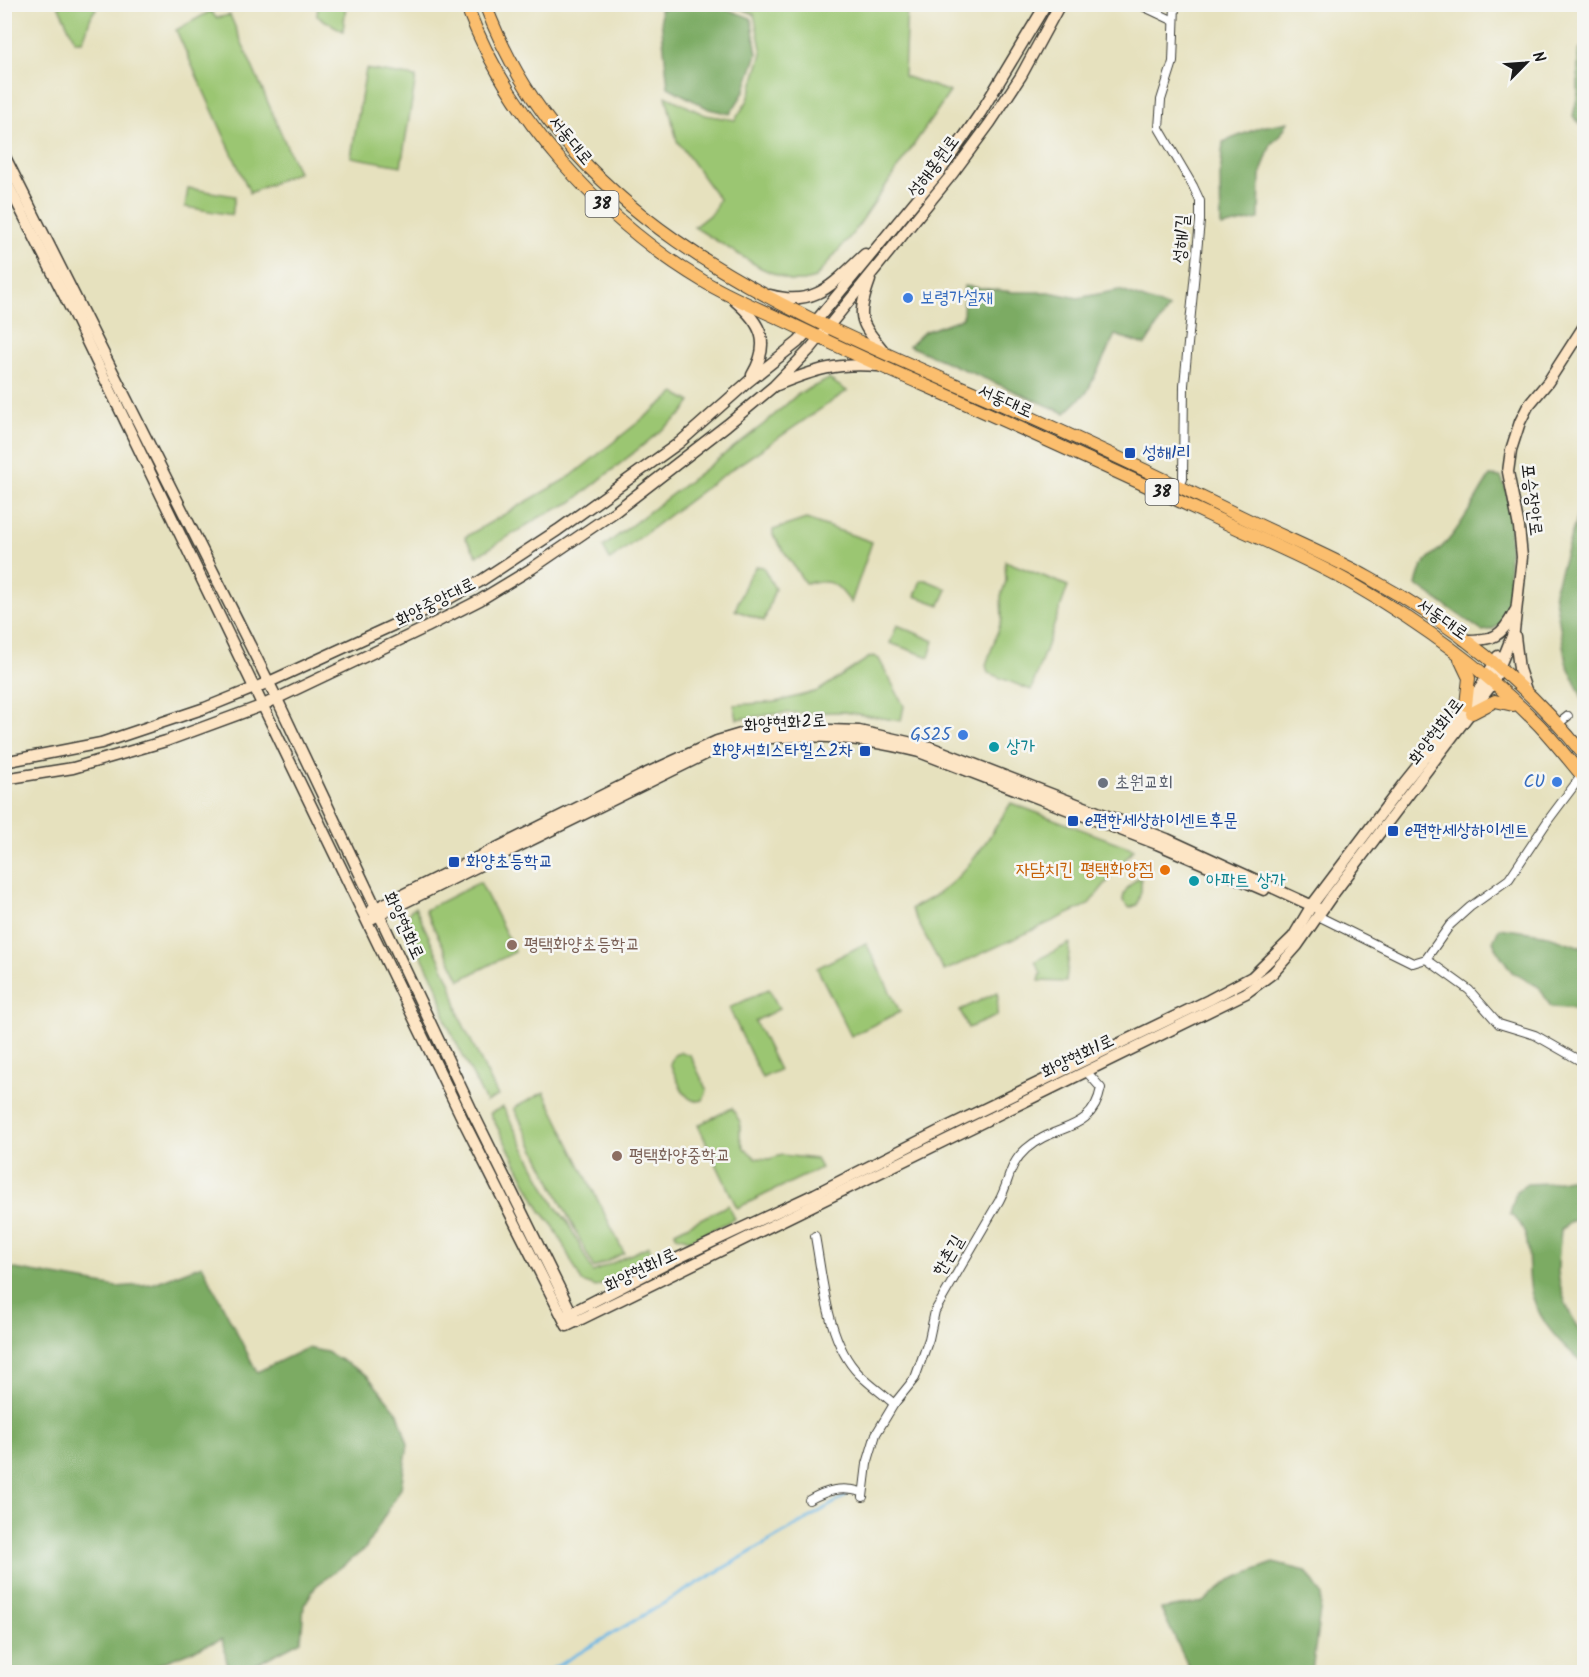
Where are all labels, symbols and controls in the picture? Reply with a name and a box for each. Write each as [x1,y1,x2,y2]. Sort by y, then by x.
north arrow [1496,33,1556,93]
text: N [1525,47,1552,67]
street label: 서동대로 [540,109,600,173]
street label: 성해홍원로 [901,129,967,205]
road number: 38 [586,191,618,217]
street label: 성해1길 [1166,213,1198,265]
place label: 보령가설재 [920,284,993,313]
marker: 보령가설재 [901,291,915,305]
street label: 서동대로 [973,377,1037,427]
place label: 성해1리 [1142,439,1191,468]
marker: 성해1리 [1123,446,1137,460]
street label: 포승장안로 [1512,462,1550,538]
road number: 38 [1146,479,1178,505]
street label: 화양중앙대로 [391,570,481,636]
street label: 서동대로 [1410,592,1474,648]
street label: 화양현화1로 [1402,692,1472,772]
street label: 화양현화2로 [743,707,827,741]
place label: GS25 [910,721,952,750]
marker: GS25 [956,728,970,742]
place label: 상가 [1006,733,1035,762]
place label: 화양서희스타힐스2차 [712,737,853,766]
marker: 상가 [987,740,1001,754]
marker: 화양서희스타힐스2차 [858,744,872,758]
place label: CU [1523,768,1545,797]
place label: 초원교회 [1115,769,1173,798]
marker: CU [1550,775,1564,789]
marker: 초원교회 [1096,776,1110,790]
place label: e편한세상하이센트후문 [1085,807,1238,836]
marker: e편한세상하이센트후문 [1066,814,1080,828]
place label: e편한세상하이센트 [1405,817,1529,846]
marker: e편한세상하이센트 [1386,824,1400,838]
place label: 화양초등학교 [466,848,553,877]
marker: 화양초등학교 [447,855,461,869]
place label: 자담치킨 평택화양점 [1015,856,1154,885]
marker: 자담치킨 평택화양점 [1158,863,1172,877]
place label: 아파트 상가 [1206,867,1286,896]
marker: 아파트 상가 [1187,874,1201,888]
street label: 화양현화로 [375,887,431,965]
place label: 평택화양초등학교 [524,931,640,960]
marker: 평택화양초등학교 [505,938,519,952]
street label: 화양현화1로 [1037,1027,1119,1087]
place label: 평택화양중학교 [629,1142,730,1171]
marker: 평택화양중학교 [610,1149,624,1163]
street label: 한촌길 [926,1229,973,1282]
street label: 화양현화1로 [600,1241,682,1301]

